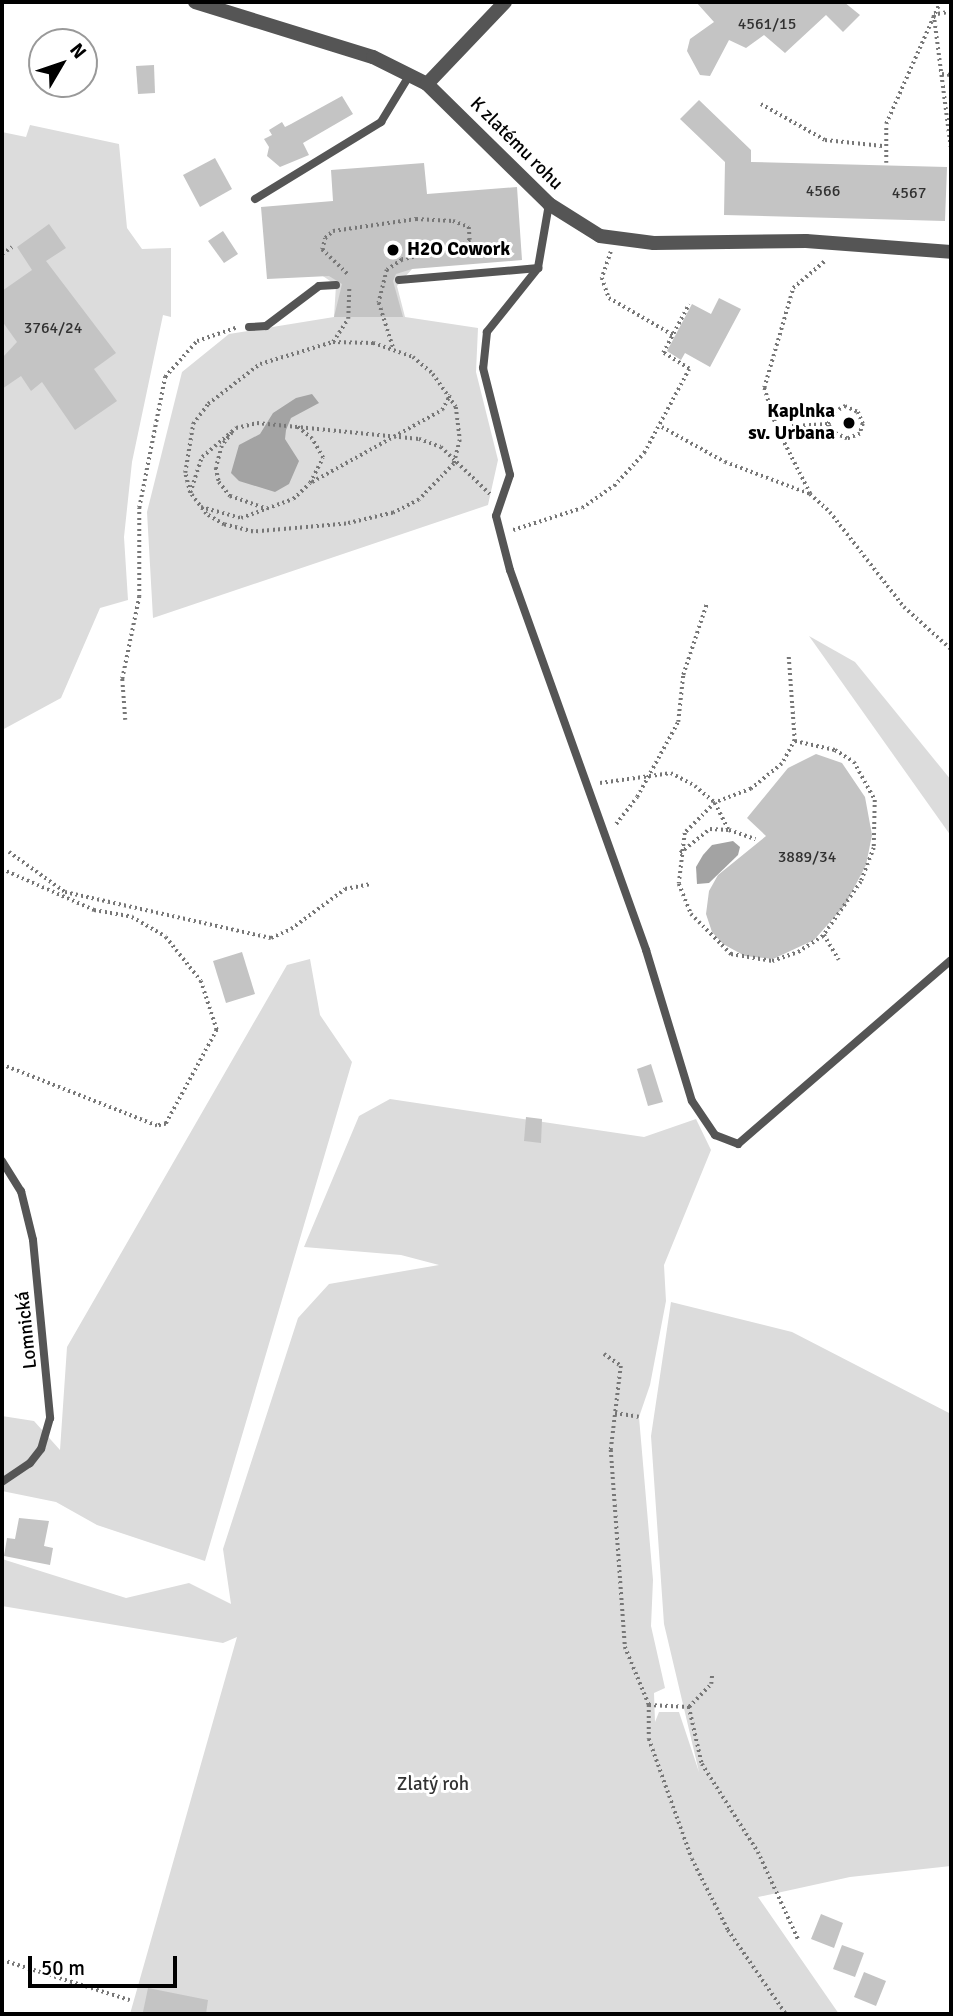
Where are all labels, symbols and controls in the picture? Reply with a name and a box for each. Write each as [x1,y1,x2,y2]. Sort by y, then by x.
house number: 4561/15 [738,14,796,34]
north arrow [28,28,98,98]
text: N [64,38,91,64]
street label: K zlatému rohu [465,93,567,195]
house number: 4566 [806,181,840,201]
house number: 4567 [892,183,926,203]
place label: H2O Cowork [407,239,510,261]
marker: H2O Cowork [385,242,401,258]
house number: 3764/24 [24,318,82,338]
place label: Kaplnka sv. Urbana [748,401,835,445]
marker: Kaplnka sv. Urbana [841,415,857,431]
house number: 3889/34 [778,847,836,867]
street label: Lomnická [12,1290,42,1370]
park label: Zlatý roh [397,1774,469,1796]
scale bar [32,1942,180,1986]
text: 50 m [41,1955,85,1981]

